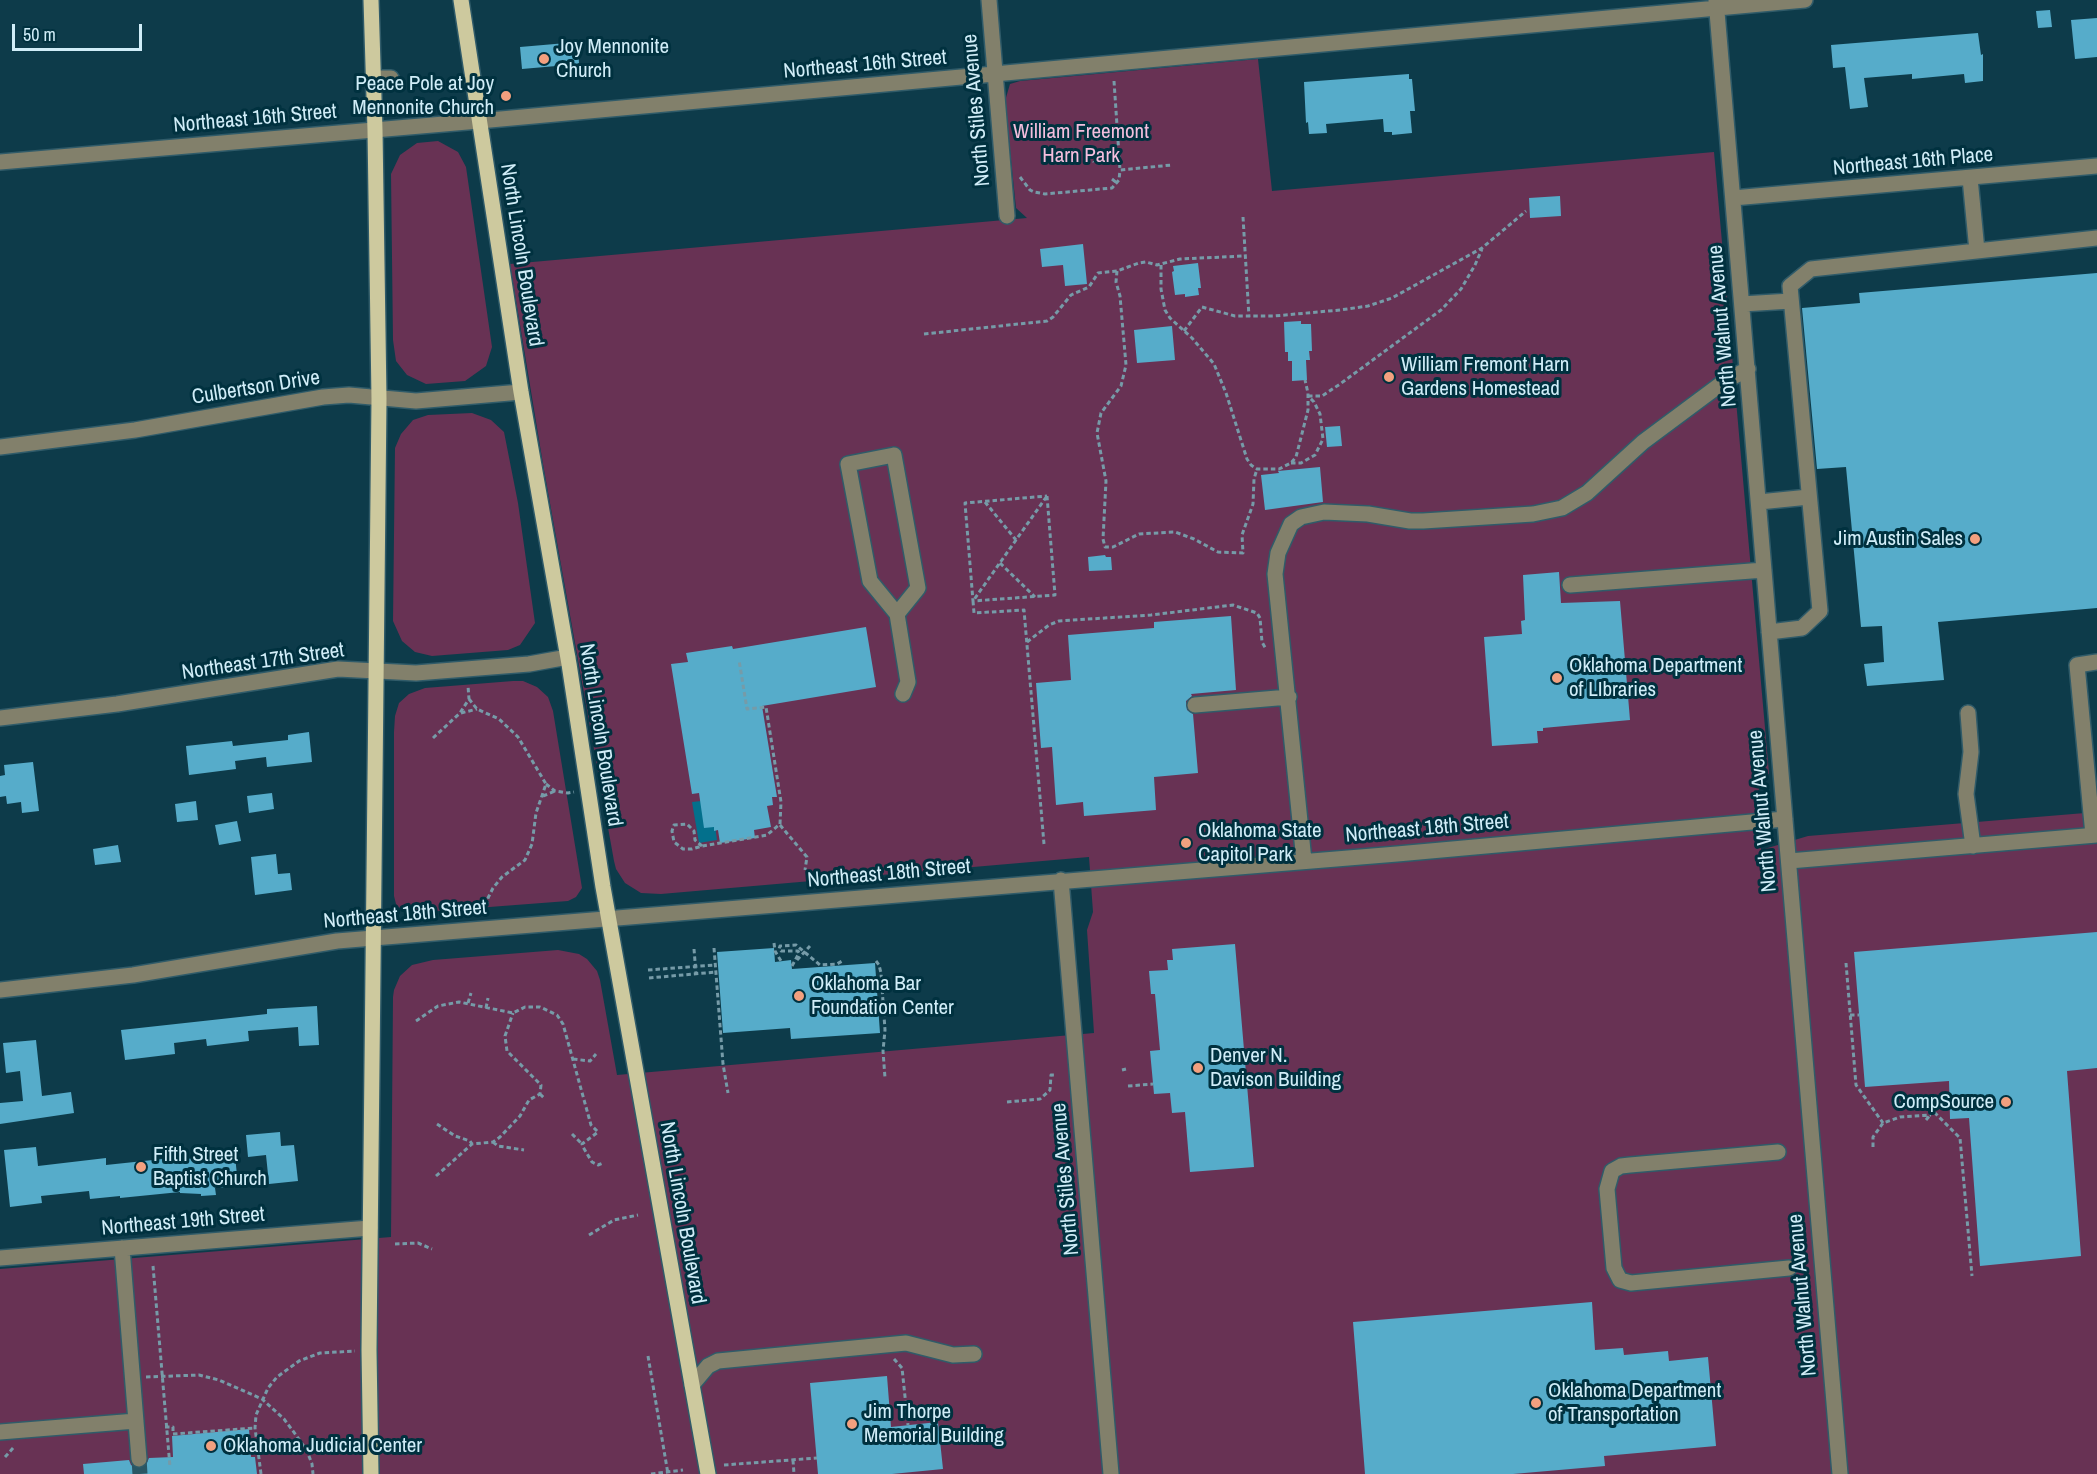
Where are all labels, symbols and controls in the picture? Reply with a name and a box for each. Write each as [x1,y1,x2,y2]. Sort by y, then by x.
scale bar [15,12,146,50]
text: 50 m [23,22,56,47]
street label: North Stiles Avenue [958,33,996,187]
place label: Joy Mennonite Church [556,34,669,84]
street label: Northeast 16th Street [782,45,948,85]
marker: Joy Mennonite Church [537,52,551,66]
place label: Peace Pole at Joy Mennonite Church [352,71,494,121]
marker: Peace Pole at Joy Mennonite Church [499,89,513,103]
street label: Northeast 16th Street [172,99,338,139]
park label: William Freemont Harn Park [1013,119,1149,169]
street label: Northeast 16th Place [1832,142,1994,182]
street label: North Lincoln Boulevard [494,162,548,348]
street label: North Walnut Avenue [1703,244,1743,408]
place label: William Fremont Harn Gardens Homestead [1401,352,1569,402]
street label: Culbertson Drive [190,365,322,411]
marker: William Fremont Harn Gardens Homestead [1382,370,1396,384]
place label: Jim Austin Sales [1834,526,1963,552]
marker: Jim Austin Sales [1968,532,1982,546]
street label: Northeast 17th Street [180,638,346,686]
street label: North Lincoln Boulevard [573,642,627,828]
place label: Oklahoma Department of LIbraries [1569,653,1742,703]
marker: Oklahoma Department of LIbraries [1550,671,1564,685]
street label: North Walnut Avenue [1743,729,1783,893]
street label: Northeast 18th Street [1344,809,1510,849]
place label: Oklahoma State Capitol Park [1198,818,1321,868]
marker: Oklahoma State Capitol Park [1179,836,1193,850]
street label: Northeast 18th Street [806,854,972,894]
street label: Northeast 18th Street [322,895,488,935]
place label: Oklahoma Bar Foundation Center [811,971,954,1021]
marker: Oklahoma Bar Foundation Center [792,989,806,1003]
place label: Denver N. Davison Building [1210,1043,1341,1093]
marker: Denver N. Davison Building [1191,1061,1205,1075]
place label: CompSource [1894,1089,1994,1115]
marker: CompSource [1999,1095,2013,1109]
street label: North Stiles Avenue [1047,1102,1085,1256]
street label: North Lincoln Boulevard [654,1120,710,1306]
place label: Fifth Street Baptist Church [153,1142,267,1192]
marker: Fifth Street Baptist Church [134,1160,148,1174]
street label: Northeast 19th Street [100,1202,266,1242]
street label: North Walnut Avenue [1783,1213,1823,1377]
place label: Oklahoma Department of Transportation [1548,1378,1721,1428]
marker: Oklahoma Department of Transportation [1529,1396,1543,1410]
place label: Jim Thorpe Memorial Building [864,1399,1004,1449]
marker: Jim Thorpe Memorial Building [845,1417,859,1431]
place label: Oklahoma Judicial Center [223,1433,422,1459]
marker: Oklahoma Judicial Center [204,1439,218,1453]

